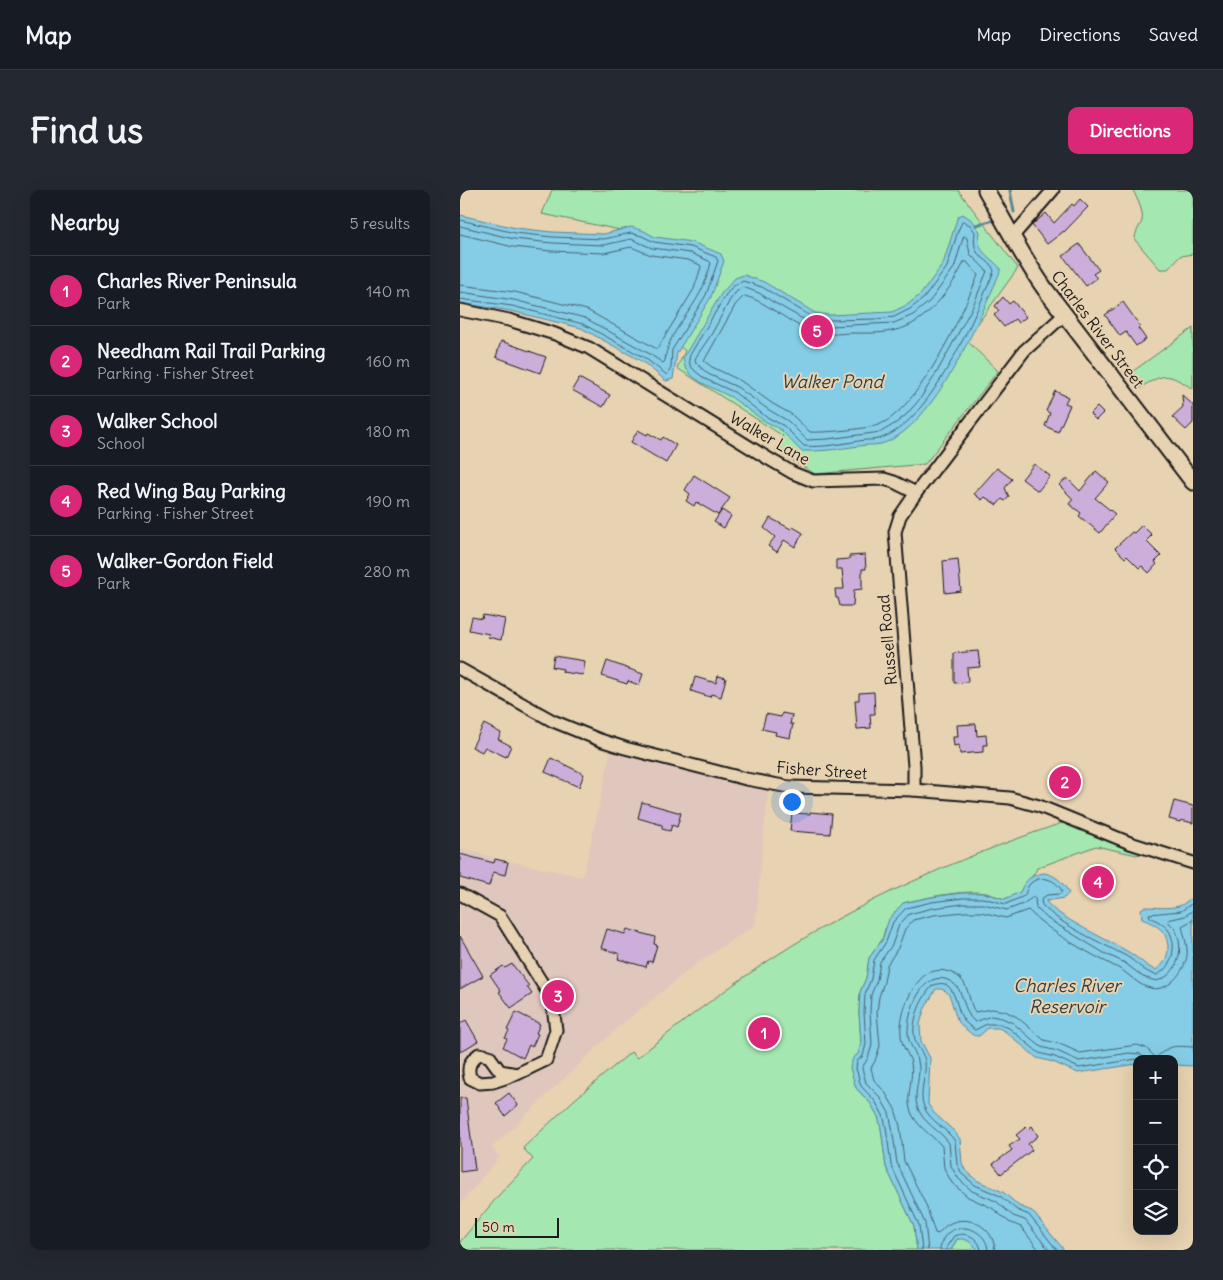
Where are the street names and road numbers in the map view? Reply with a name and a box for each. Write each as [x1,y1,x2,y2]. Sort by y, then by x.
street label: Charles River Street [1047,266,1149,392]
street label: Walker Lane [726,407,814,469]
street label: Russell Road [873,594,901,686]
street label: Fisher Street [776,757,869,783]

